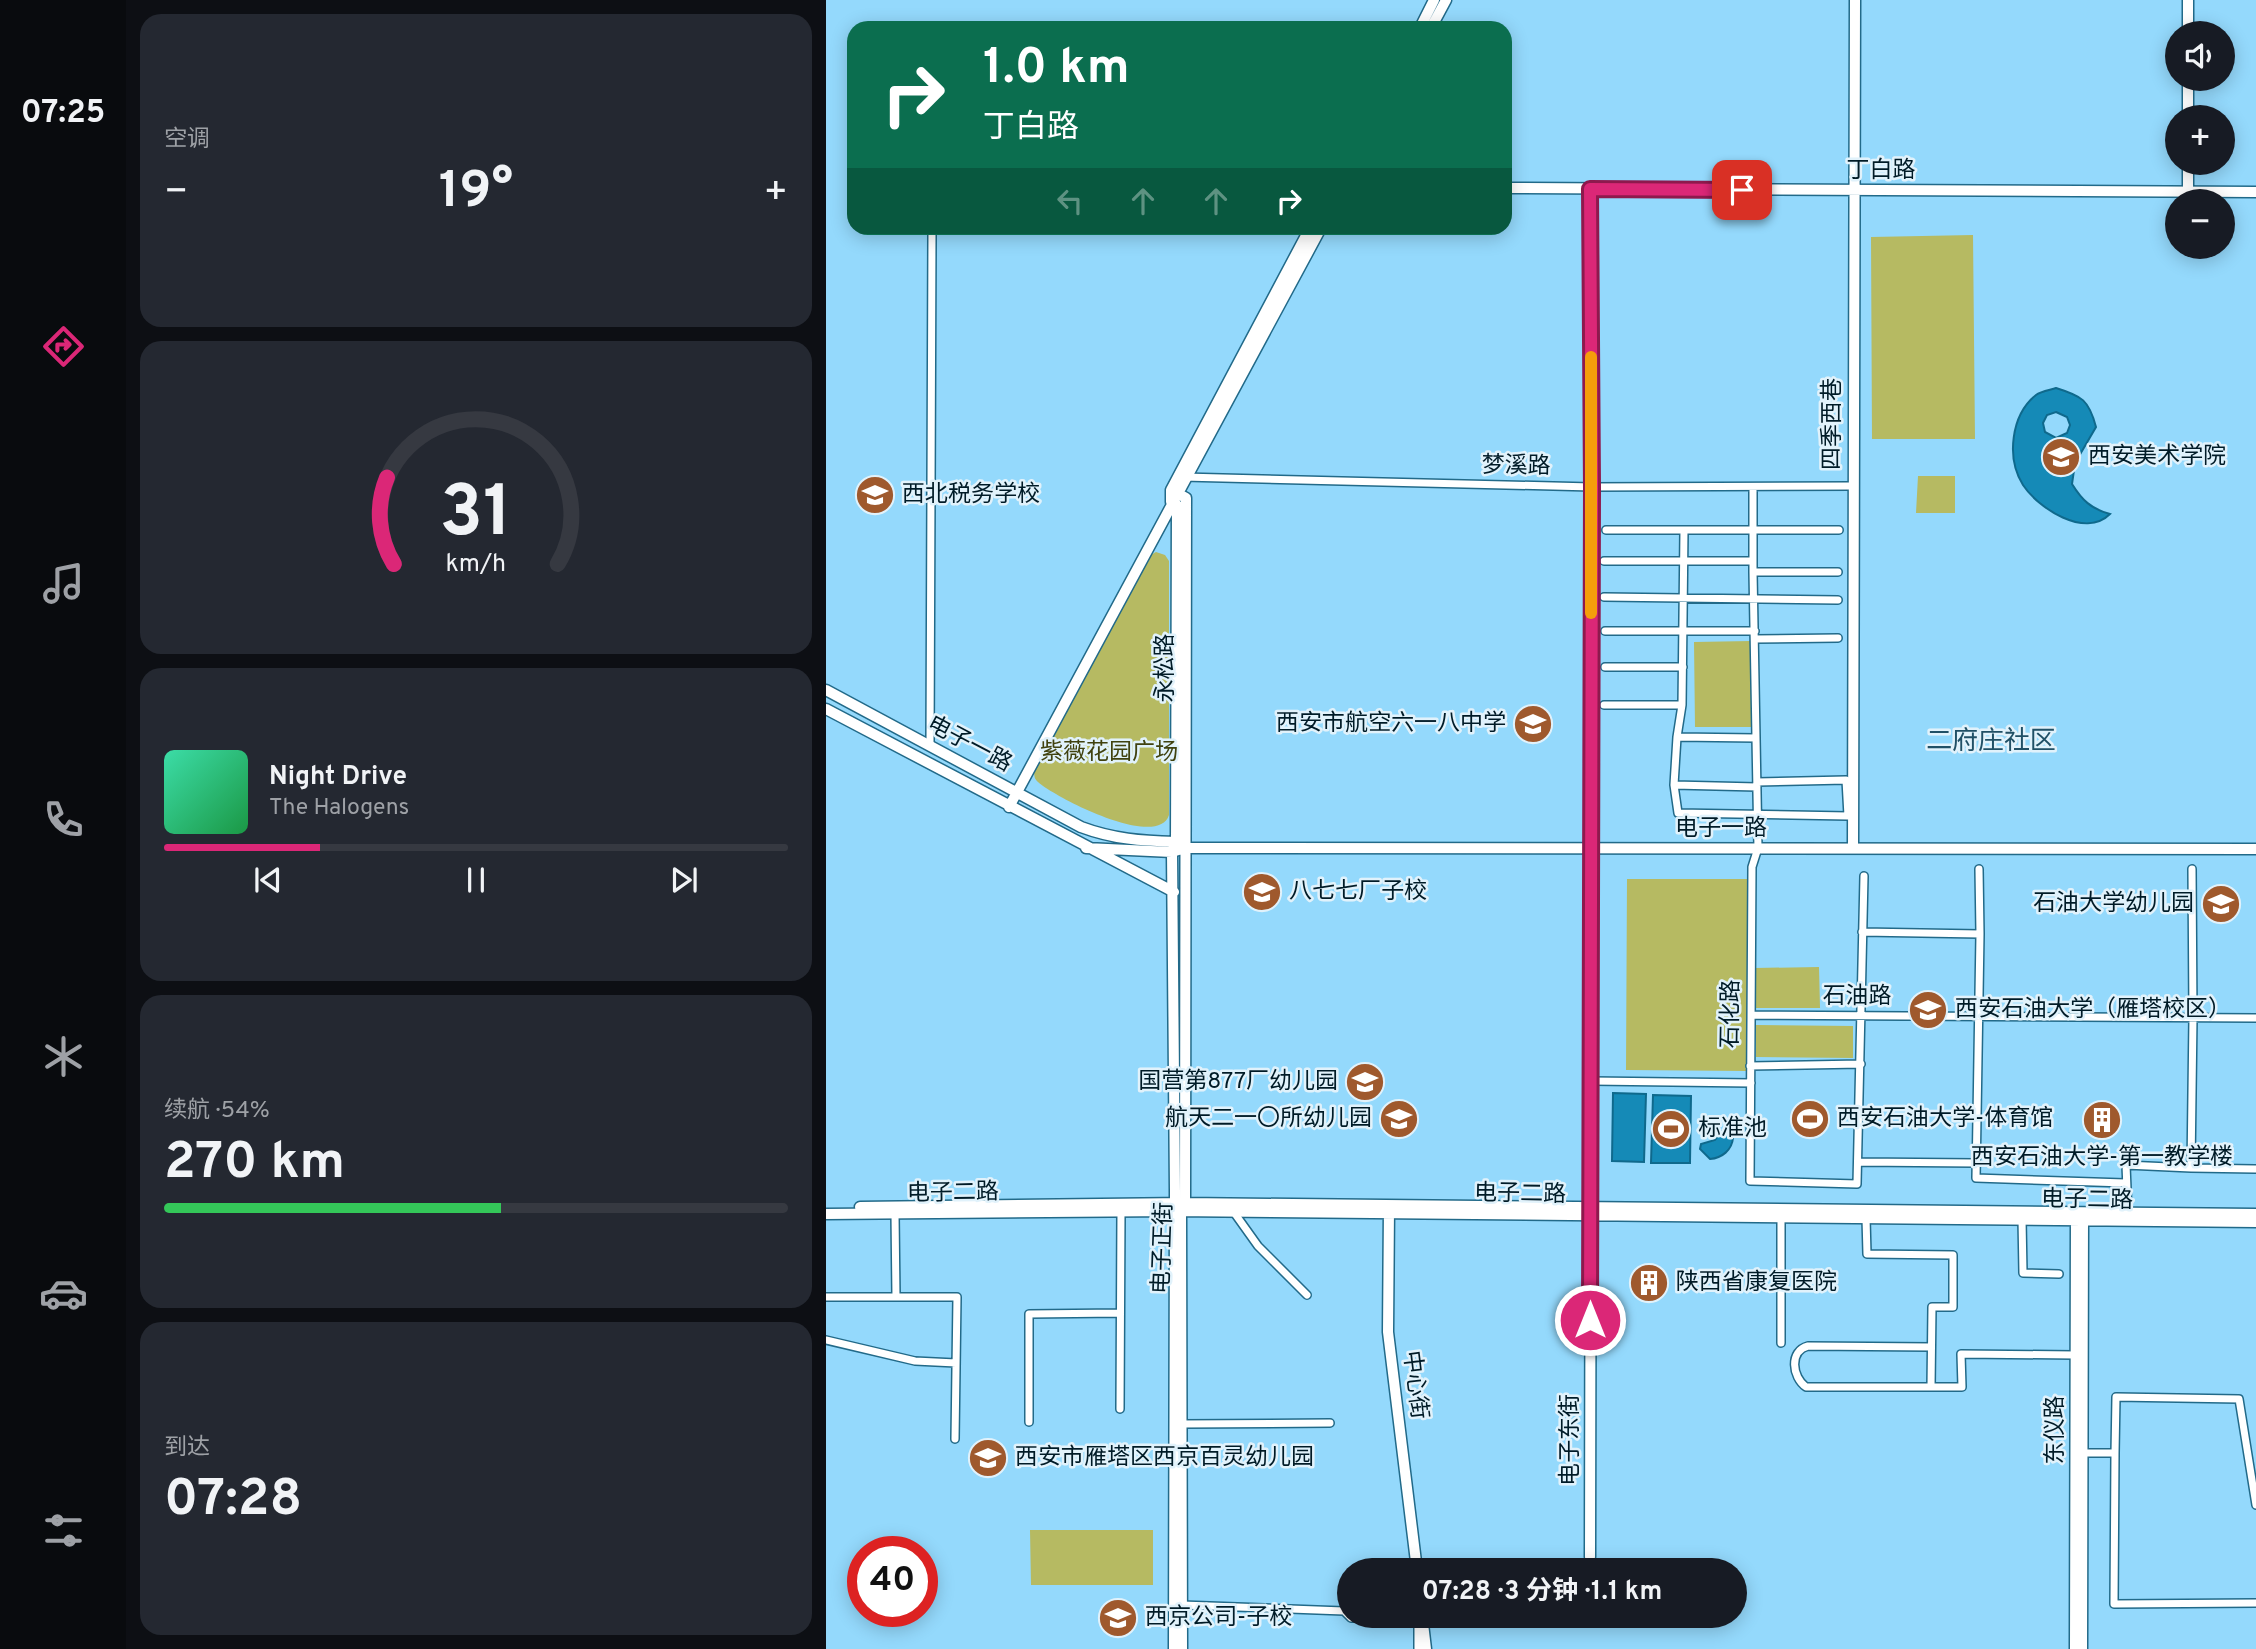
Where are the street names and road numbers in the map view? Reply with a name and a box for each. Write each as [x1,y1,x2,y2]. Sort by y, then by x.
street label: 丁白路 [1847,157,1916,186]
street label: 四季西巷 [1819,378,1848,470]
street label: 梦溪路 [1481,452,1551,482]
street label: 永松路 [1152,634,1181,703]
street label: 电子一路 [922,711,1016,779]
street label: 电子一路 [1675,815,1767,844]
street label: 石化路 [1717,979,1747,1049]
street label: 石油路 [1823,983,1892,1012]
street label: 电子二路 [907,1179,999,1209]
street label: 电子二路 [1474,1180,1566,1210]
street label: 电子二路 [2041,1186,2133,1216]
street label: 电子正街 [1148,1202,1180,1294]
street label: 中心街 [1395,1349,1433,1421]
street label: 电子东街 [1557,1394,1586,1486]
street label: 东仪路 [2042,1396,2071,1465]

